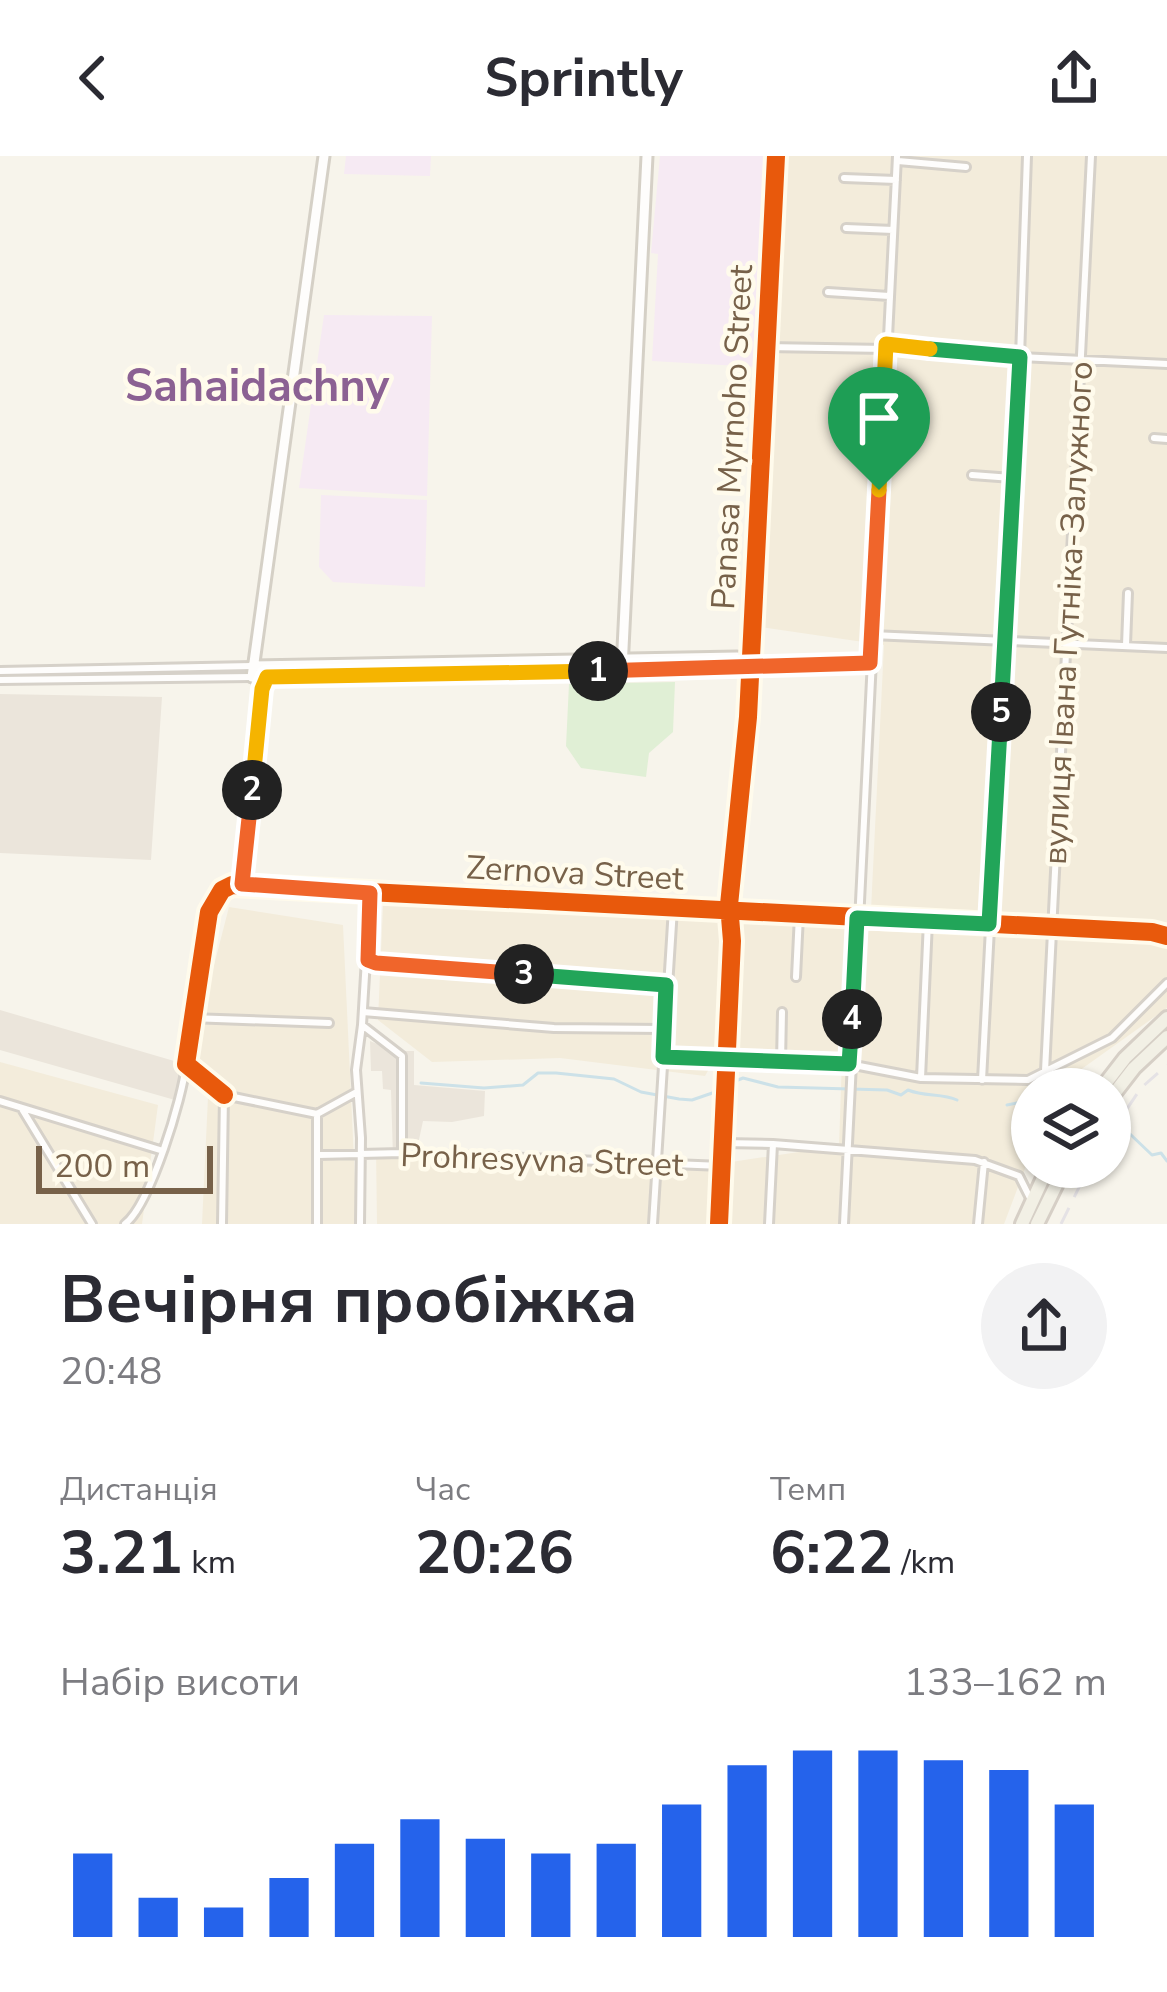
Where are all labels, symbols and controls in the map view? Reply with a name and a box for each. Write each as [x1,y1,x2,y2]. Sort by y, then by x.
text: Sprintly [484,41,683,115]
icon: back [60,45,126,111]
icon: share [1041,45,1107,111]
street label: Panasa Myrnoho Street [701,263,764,611]
district label: Sahaidachny [125,356,390,417]
street label: вулиця Івана Гутніка-Залужного [1033,360,1104,866]
pin [828,367,930,490]
icon: arrive [846,385,912,451]
pin: 1 [568,641,628,701]
text: 1 [588,648,608,693]
pin: 5 [971,682,1031,742]
text: 5 [991,689,1011,734]
pin: 2 [222,760,282,820]
text: 2 [242,767,262,812]
street label: Zernova Street [465,845,685,902]
pin: 3 [494,944,554,1004]
text: 3 [514,951,534,996]
pin: 4 [822,989,882,1049]
text: 4 [842,996,862,1041]
map controls [1011,1068,1131,1188]
button: layers [1011,1068,1131,1188]
street label: Prohresyvna Street [400,1133,685,1188]
scale bar [36,1140,213,1193]
text: 200 m [54,1144,150,1189]
text: Вечірня пробіжка [60,1255,638,1345]
button: share [981,1263,1107,1389]
text: 20:48 [60,1345,163,1398]
text: Дистанція [60,1467,218,1512]
text: Час [415,1467,471,1512]
text: Темп [770,1467,846,1512]
text: 3.21 [60,1512,183,1594]
text: 20:26 [415,1512,574,1594]
text: 6:22 [770,1512,893,1594]
text: km [183,1540,236,1585]
text: /km [893,1540,955,1585]
text: Набір висоти [60,1656,300,1709]
text: 133–162 m [904,1656,1107,1709]

